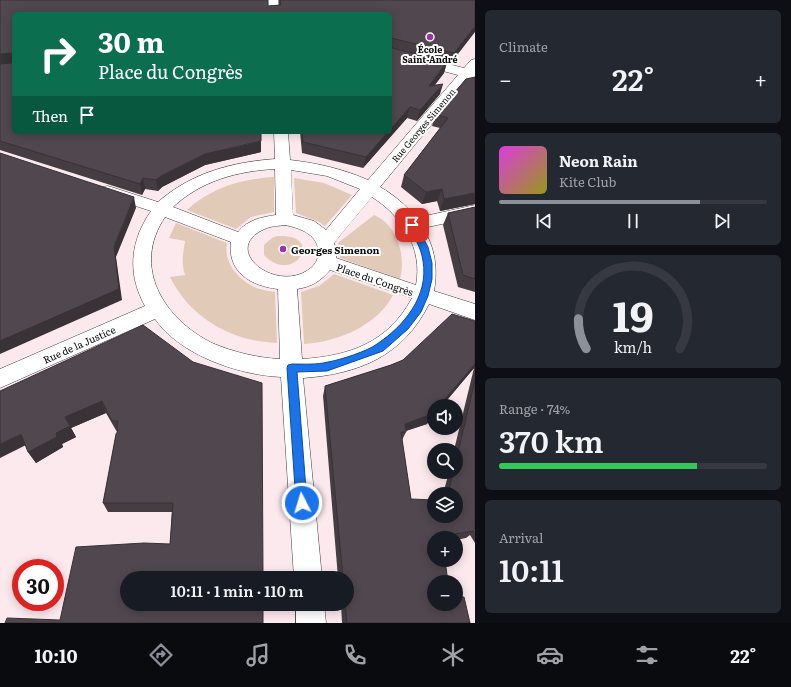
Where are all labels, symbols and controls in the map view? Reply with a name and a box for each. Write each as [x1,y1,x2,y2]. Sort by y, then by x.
text: 30 m [98,20,164,62]
icon: right [32,28,84,80]
marker: École Saint-André [425,32,435,42]
text: Climate [499,37,548,56]
place label: École Saint-André [402,42,458,66]
text: 22° [612,56,654,100]
text: Place du Congrès [98,58,243,85]
text: − [499,62,512,95]
text: + [754,62,767,95]
street label: Rue Georges Simenon [388,85,458,165]
text: Then [32,104,68,127]
icon: arrive [76,104,98,126]
text: Neon Rain [559,149,638,172]
text: Kite Club [559,172,616,191]
pin [395,208,429,242]
icon: previous [533,210,555,232]
icon: pause [622,210,644,232]
icon: next [711,210,733,232]
icon: arrive [401,214,423,236]
place label: Georges Simenon [291,242,380,257]
marker: Georges Simenon [278,244,288,254]
street label: Place du Congrès [335,259,416,299]
text: 19 [612,283,654,345]
street label: Rue de la Justice [40,321,118,367]
text: km/h [614,336,653,357]
map controls [427,399,463,611]
button: sound [427,399,463,435]
text: Range · 74% [499,399,570,418]
text: 370 km [499,418,604,462]
button: search [427,443,463,479]
position arrow [281,482,323,524]
button: layers [427,487,463,523]
text: Arrival [499,528,543,547]
button: + [427,531,463,567]
text: 10:11 [499,547,564,591]
speed limit sign: 30 [12,559,64,611]
button: − [427,575,463,611]
text: 10:11 · 1 min · 110 m [171,579,303,602]
icon: directions [147,641,175,669]
icon: music [244,641,272,669]
icon: phone [341,641,369,669]
icon: climate [439,641,467,669]
icon: car [536,641,564,669]
icon: filters [633,641,661,669]
text: 10:10 [35,642,78,669]
text: 22° [730,642,756,669]

